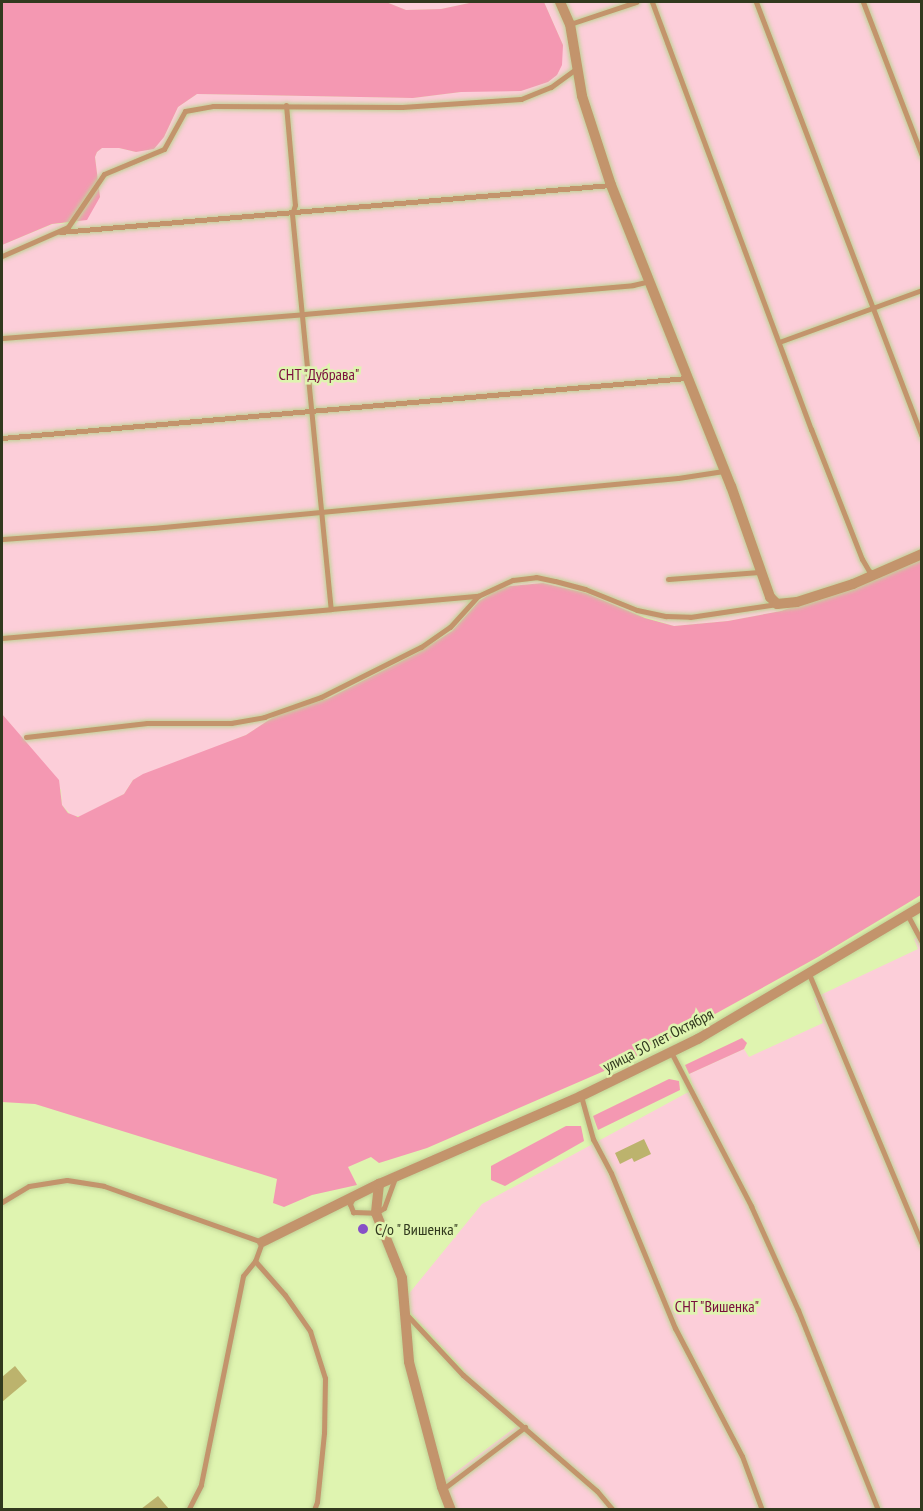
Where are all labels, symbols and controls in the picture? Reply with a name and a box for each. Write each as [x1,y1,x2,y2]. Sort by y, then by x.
park label: СНТ "Дубрава" [278,364,360,384]
street label: улица 50 лет Октября [599,1004,717,1076]
place label: С/о " Вишенка" [375,1219,460,1239]
marker: С/о " Вишенка" [356,1222,370,1236]
park label: СНТ "Вишенка" [674,1296,760,1316]

